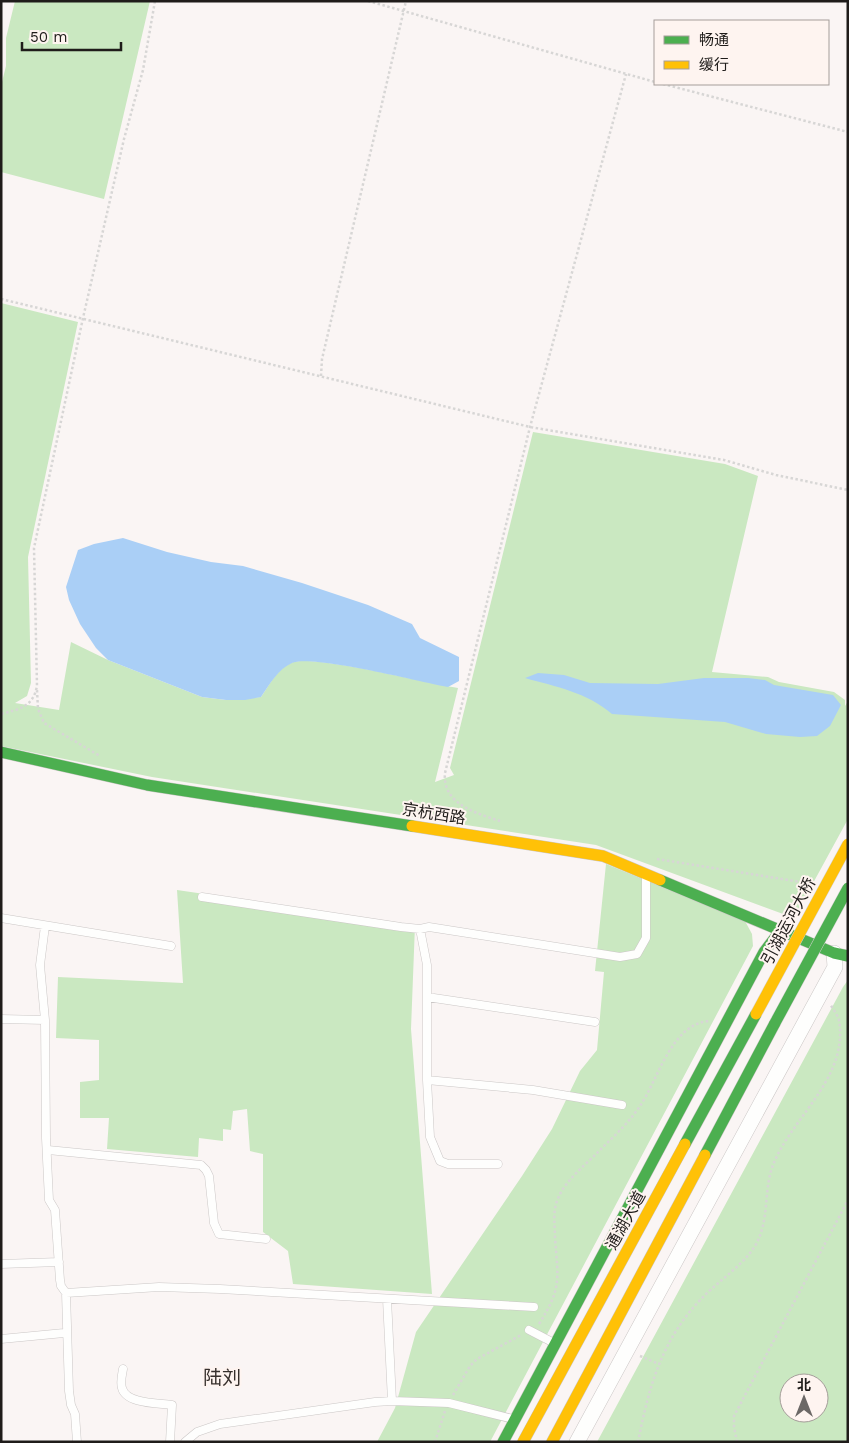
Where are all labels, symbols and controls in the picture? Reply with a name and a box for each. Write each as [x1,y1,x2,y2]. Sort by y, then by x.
scale bar [22,20,121,52]
legend [654,20,829,85]
text: 50 m [30,28,67,46]
text: 畅通 [699,31,729,49]
text: 缓行 [699,56,729,74]
street label: 京杭西路 [401,799,467,828]
street label: 引湖运河大桥 [758,874,819,968]
street label: 通湖大道 [602,1188,649,1253]
district label: 陆刘 [203,1366,241,1389]
north arrow [779,1373,829,1423]
text: 北 [797,1377,811,1393]

